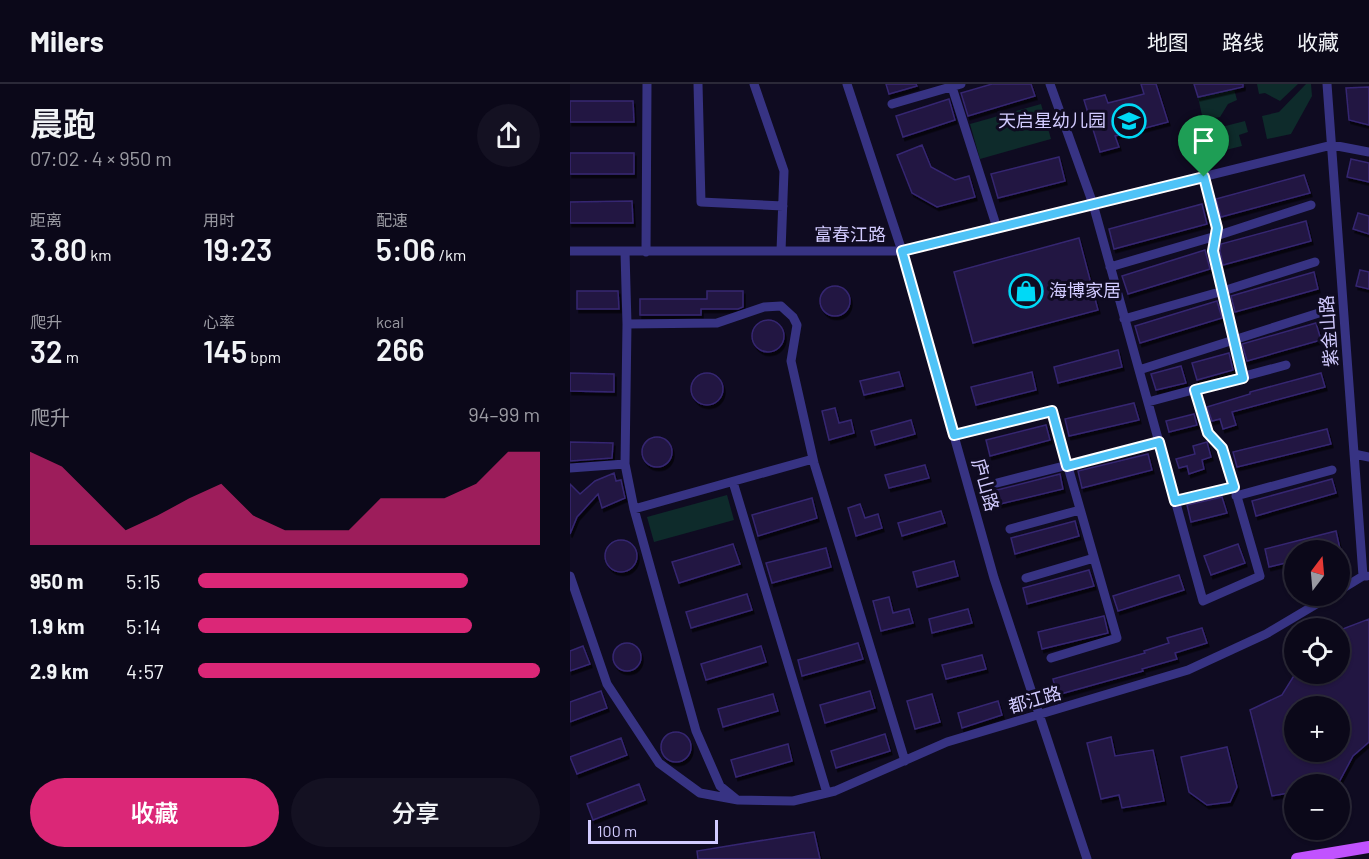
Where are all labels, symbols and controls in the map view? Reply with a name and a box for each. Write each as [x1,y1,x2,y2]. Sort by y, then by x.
text: Milers [30,24,104,58]
text: 地图 [1147,29,1189,54]
text: 路线 [1222,29,1264,54]
text: 收藏 [1297,29,1339,54]
text: 晨跑 [30,103,96,143]
school or university icon: 天启星幼儿园 [1111,103,1147,139]
button: share [477,104,540,167]
place label: 天启星幼儿园 [998,109,1106,131]
pin [1178,115,1229,177]
icon: arrive [1187,124,1220,157]
text: 07:02 · 4 × 950 m [30,146,172,170]
text: 距离 [30,210,62,229]
text: 用时 [203,210,235,229]
text: 配速 [376,210,408,229]
street label: 富春江路 [814,223,886,245]
text: 3.80 [30,231,87,267]
text: 19:23 [203,231,272,267]
text: 5:06 [376,231,435,267]
text: km [87,245,112,264]
text: /km [435,245,466,264]
shop icon: 海博家居 [1008,273,1044,309]
place label: 海博家居 [1049,279,1121,301]
street label: 紫金山路 [1315,294,1341,368]
text: 爬升 [30,312,62,331]
text: 心率 [203,312,235,331]
text: kcal [376,312,404,331]
text: 266 [376,331,424,367]
text: 32 [30,333,62,369]
text: 145 [203,333,247,369]
text: m [62,347,79,366]
text: bpm [247,347,281,366]
text: 94–99 m [468,402,540,426]
text: 爬升 [30,405,70,429]
street label: 庐山路 [968,456,1004,514]
north arrow [1284,540,1350,606]
map controls [1284,540,1350,840]
text: 950 m [30,569,84,593]
text: 5:15 [126,569,160,593]
text: 1.9 km [30,614,84,638]
text: 5:14 [126,614,161,638]
button: locate [1284,618,1350,684]
text: 2.9 km [30,659,89,683]
text: 4:57 [126,659,164,683]
street label: 都江路 [1006,681,1064,717]
button: + [1284,696,1350,762]
button: − [1284,774,1350,840]
button: 收藏 [30,778,279,847]
button: 分享 [291,778,540,847]
scale bar [588,817,718,844]
text: 100 m [597,821,637,840]

